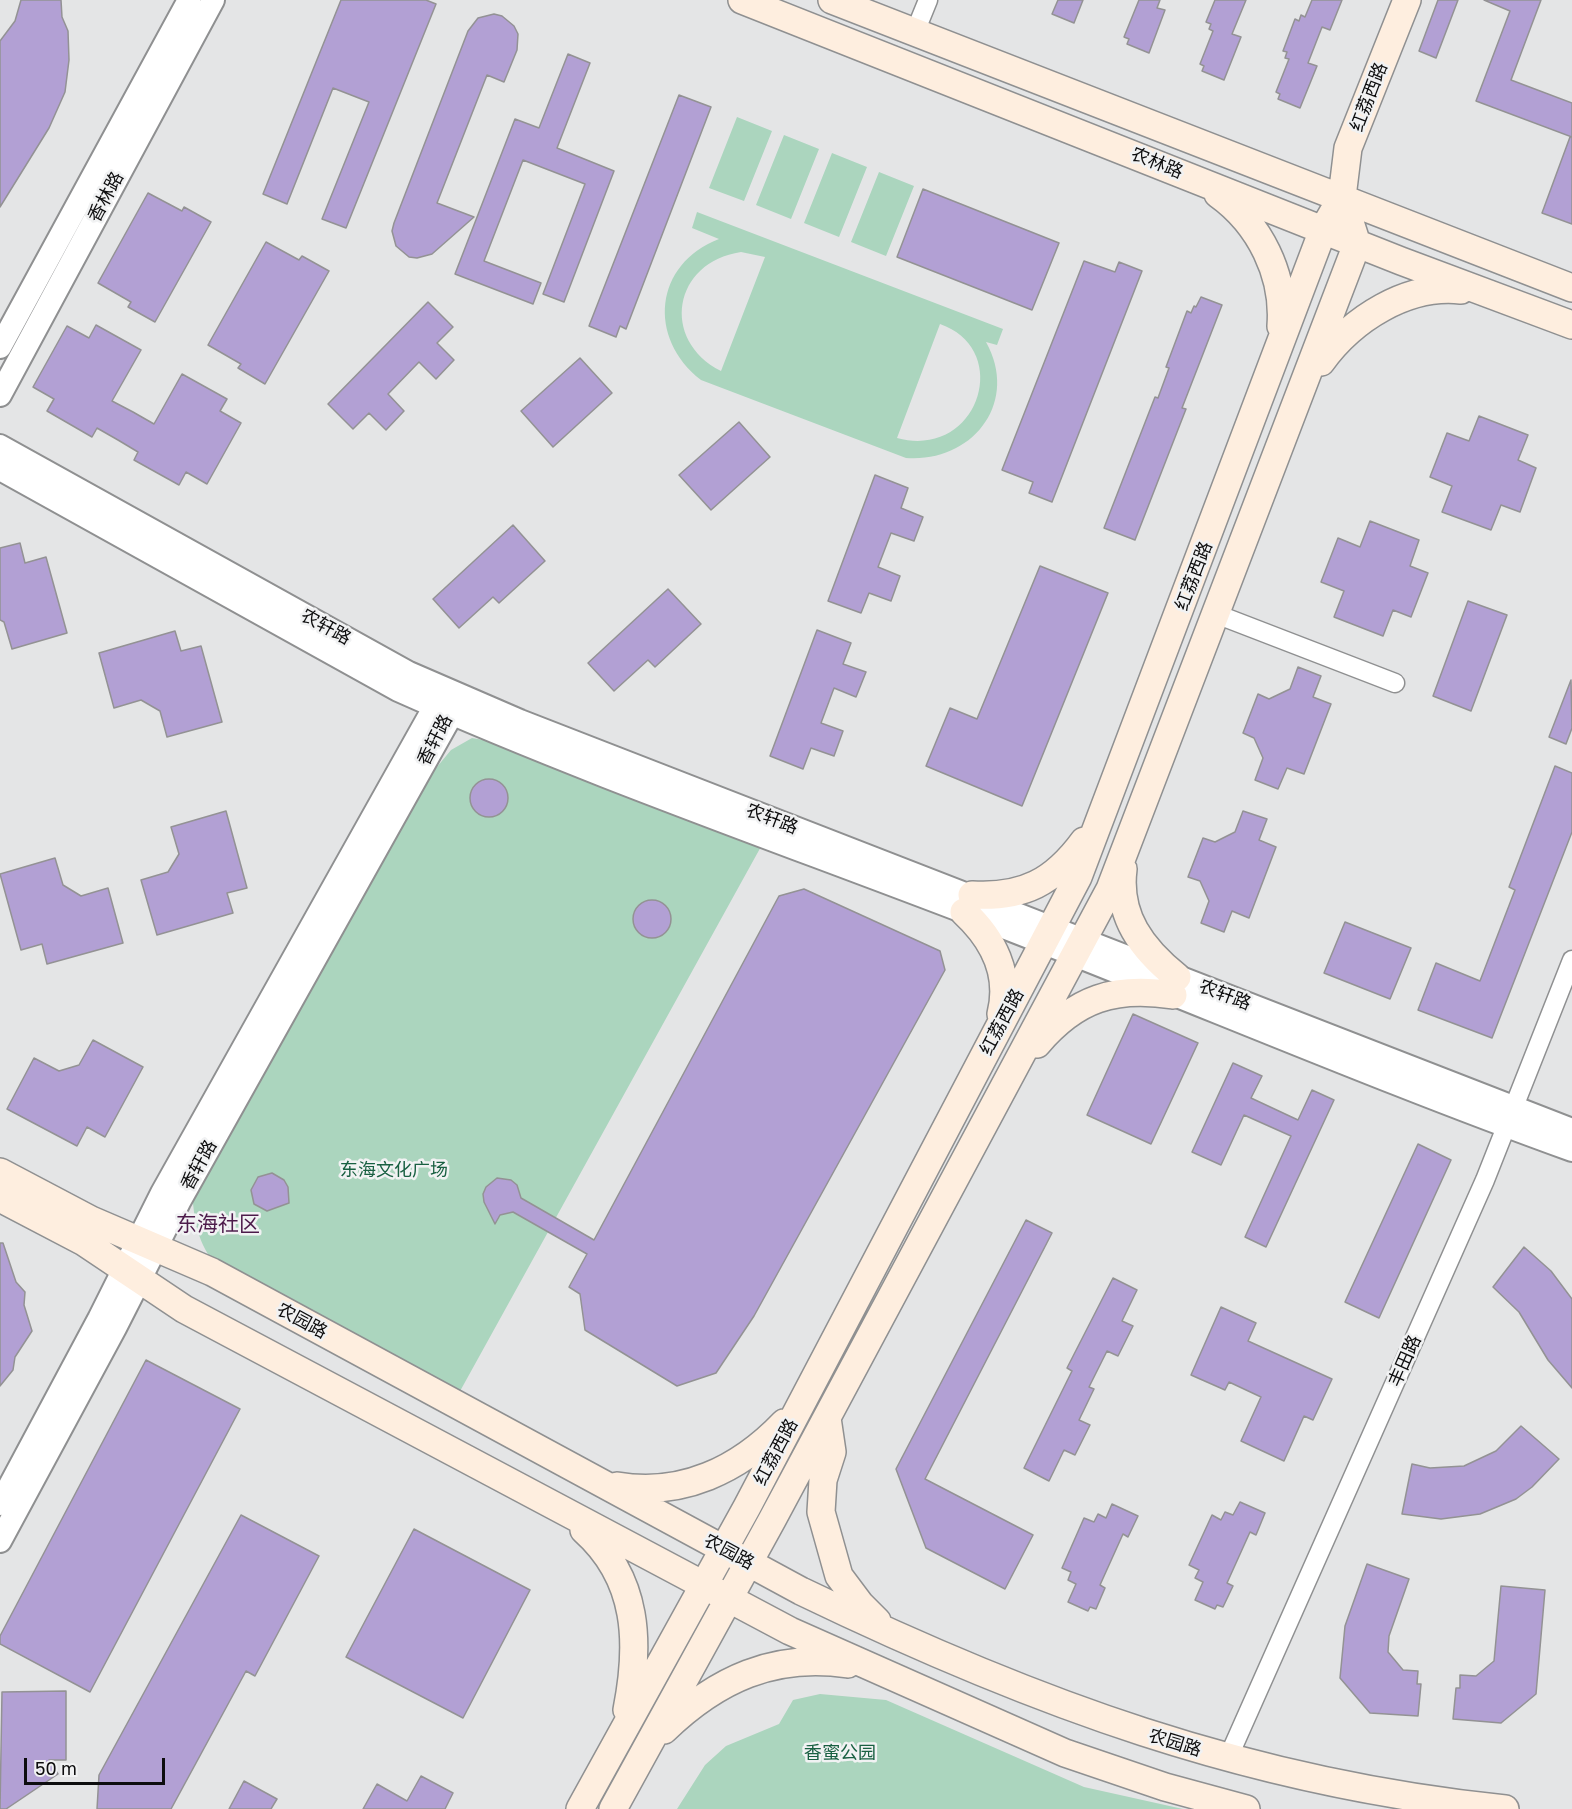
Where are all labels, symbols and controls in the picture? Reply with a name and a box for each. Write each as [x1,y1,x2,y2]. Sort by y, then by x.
street label: 红荔西路 [1346,60,1392,134]
street label: 农林路 [1128,143,1186,183]
street label: 香林路 [84,168,128,226]
street label: 红荔西路 [1171,539,1217,613]
street label: 农轩路 [297,604,355,650]
street label: 香轩路 [413,711,457,769]
street label: 农轩路 [743,799,801,839]
street label: 农轩路 [1196,975,1254,1015]
street label: 红荔西路 [976,985,1028,1059]
street label: 香轩路 [176,1136,222,1194]
park label: 东海文化广场 [340,1159,448,1181]
district label: 东海社区 [176,1211,260,1237]
street label: 农园路 [273,1299,331,1343]
street label: 丰田路 [1384,1332,1426,1390]
street label: 红荔西路 [750,1415,802,1489]
street label: 农园路 [700,1530,758,1574]
street label: 农园路 [1146,1725,1204,1761]
park label: 香蜜公园 [804,1742,876,1764]
scale bar [27,1746,168,1784]
text: 50 m [35,1757,77,1779]

